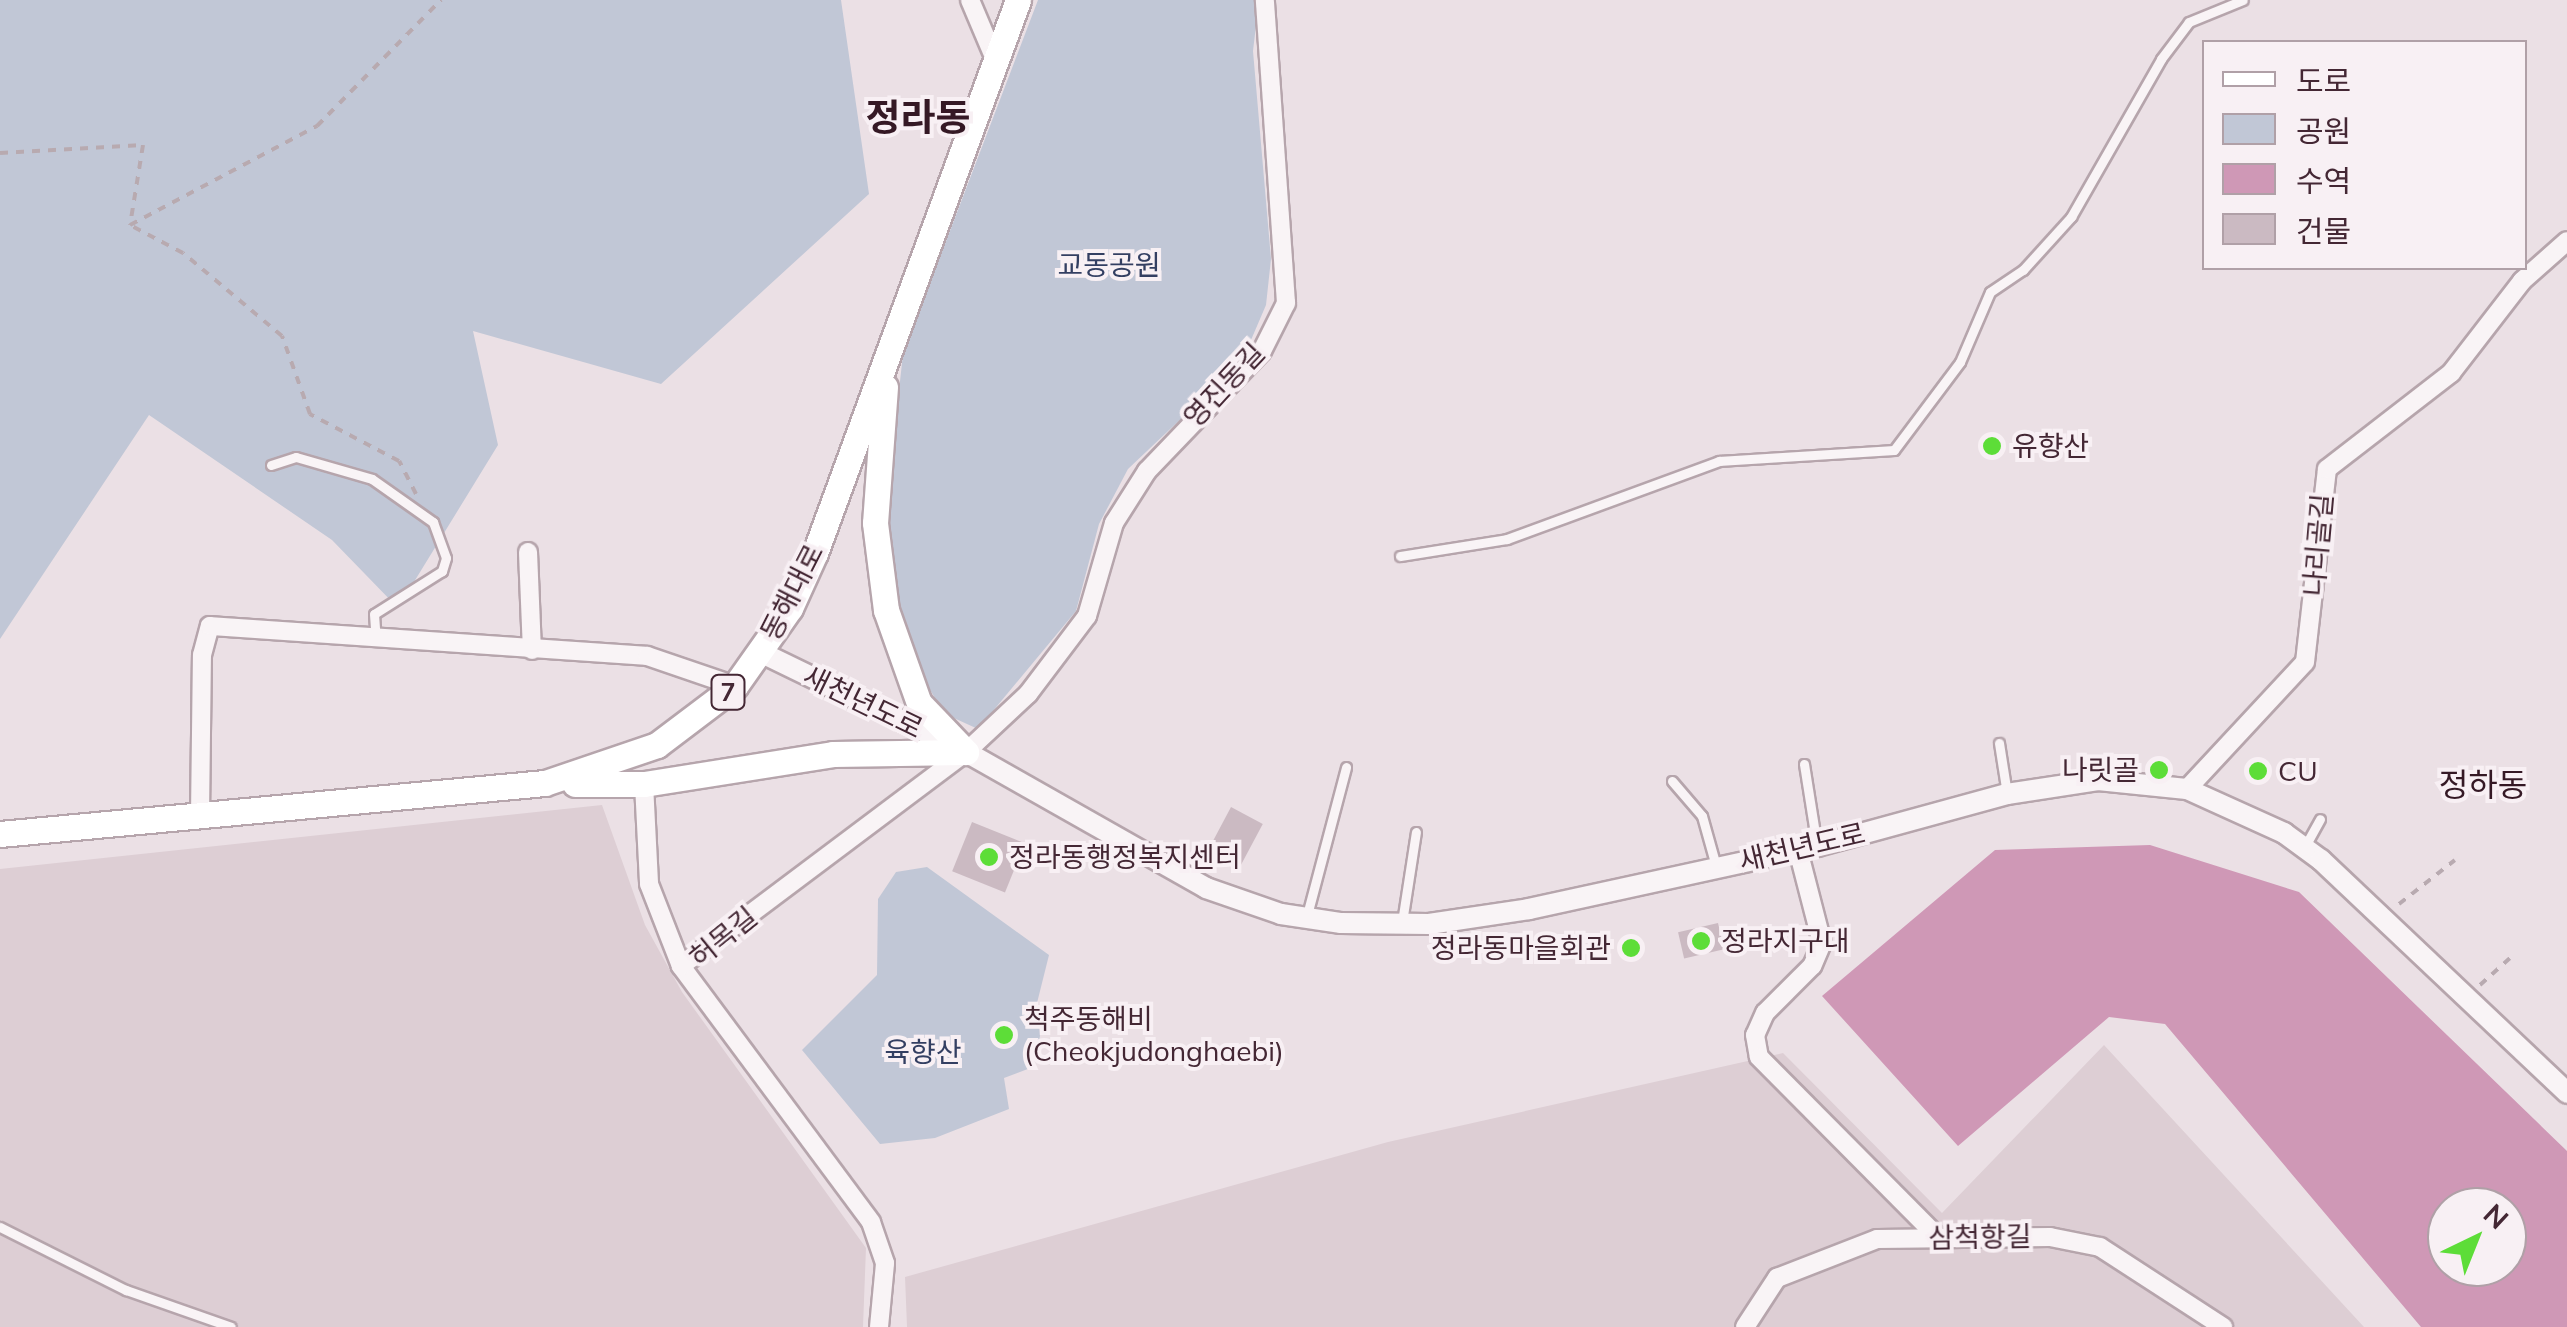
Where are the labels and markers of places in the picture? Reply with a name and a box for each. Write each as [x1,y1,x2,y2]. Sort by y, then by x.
place label: 유향산 [2012,429,2089,463]
marker: 유향산 [1981,435,2003,457]
place label: 나릿골 [2062,753,2139,787]
place label: CU [2278,754,2318,788]
marker: 나릿골 [2148,759,2170,781]
marker: CU [2247,760,2269,782]
place label: 정라동행정복지센터 [1009,840,1241,874]
marker: 정라동행정복지센터 [978,846,1000,868]
place label: 정라지구대 [1721,924,1850,958]
marker: 정라지구대 [1690,930,1712,952]
place label: 정라동마을회관 [1431,931,1611,965]
marker: 정라동마을회관 [1620,937,1642,959]
place label: 척주동해비 (Cheokjudonghaebi) [1024,1002,1284,1068]
marker: 척주동해비 (Cheokjudonghaebi) [993,1024,1015,1046]

